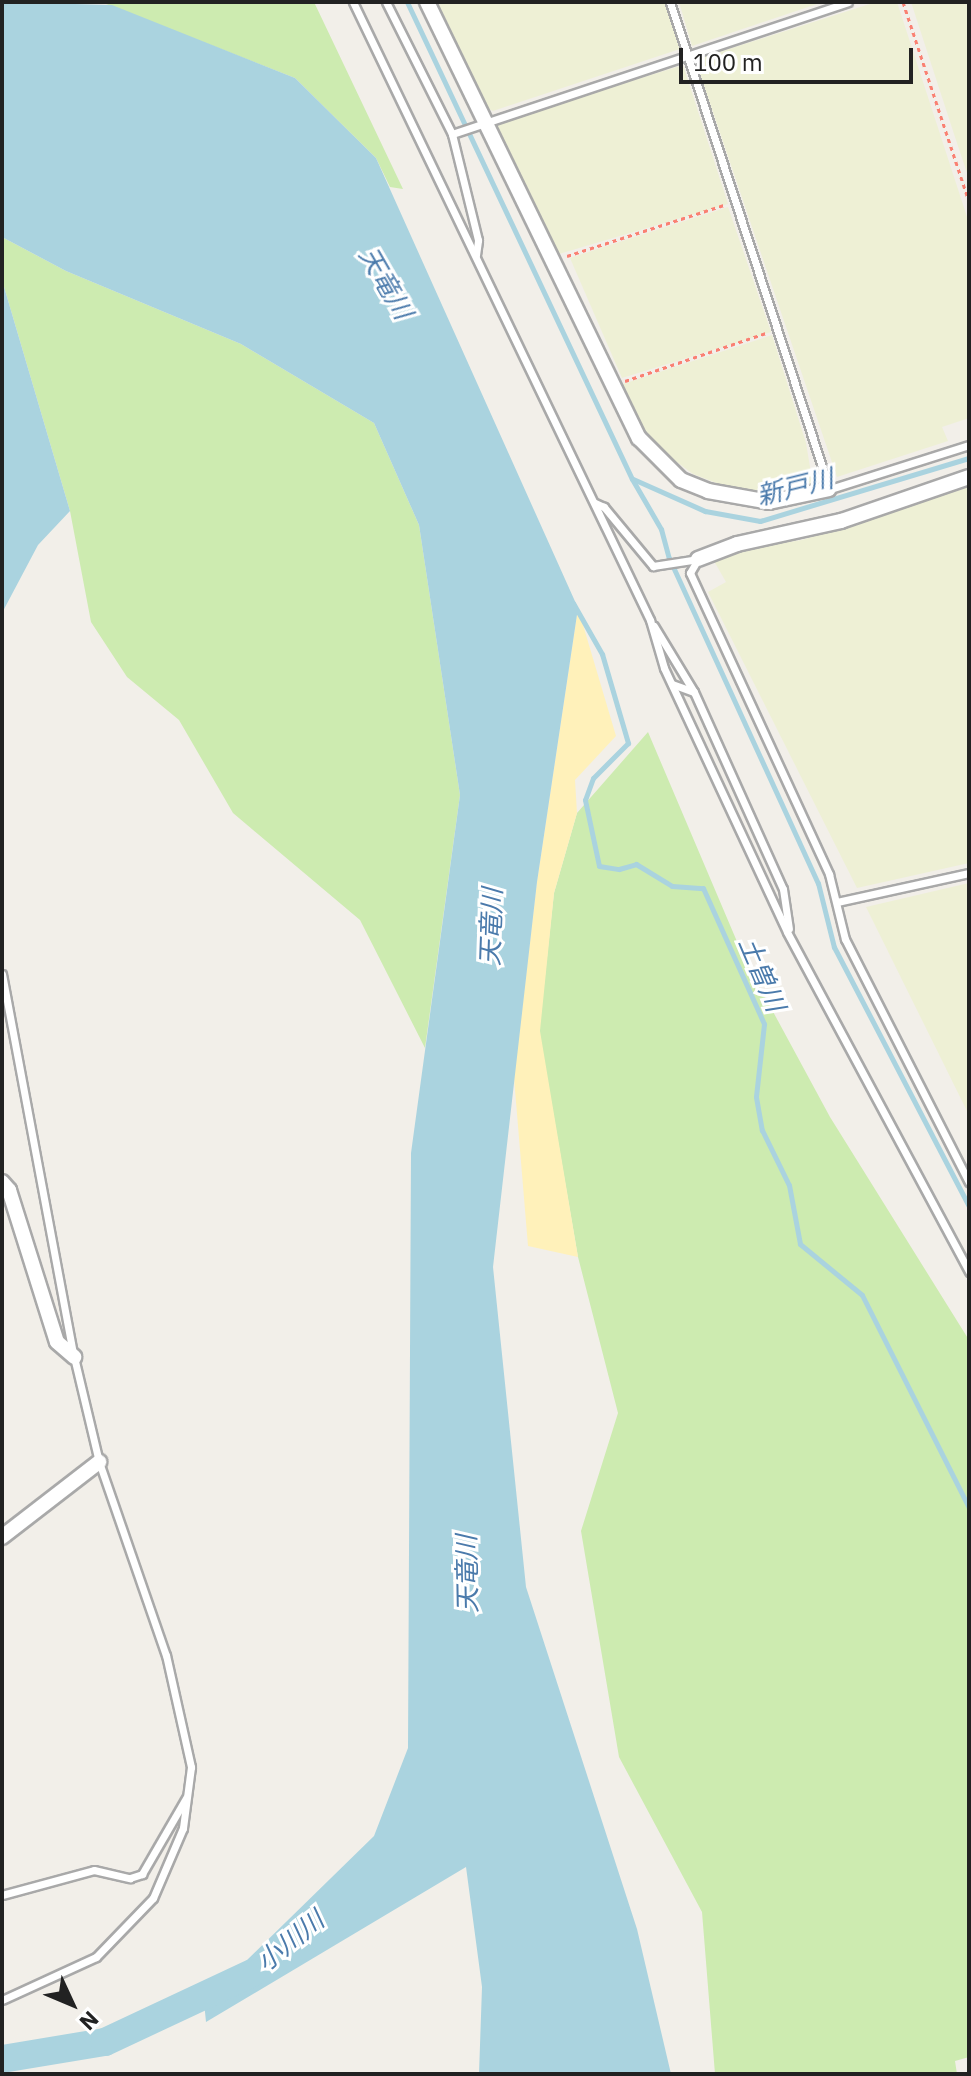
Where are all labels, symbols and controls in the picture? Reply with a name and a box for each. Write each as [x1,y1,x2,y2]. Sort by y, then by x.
scale bar [683,32,917,82]
text: 100 m [693,46,763,78]
water label: 天竜川 [353,241,419,325]
water label: 新戸川 [753,462,837,512]
water label: 天竜川 [474,887,508,967]
water label: 土曽川 [732,932,792,1016]
water label: 天竜川 [451,1535,483,1613]
water label: 小川川 [250,1904,330,1978]
north arrow [32,1964,112,2044]
text: N [74,2005,106,2037]

